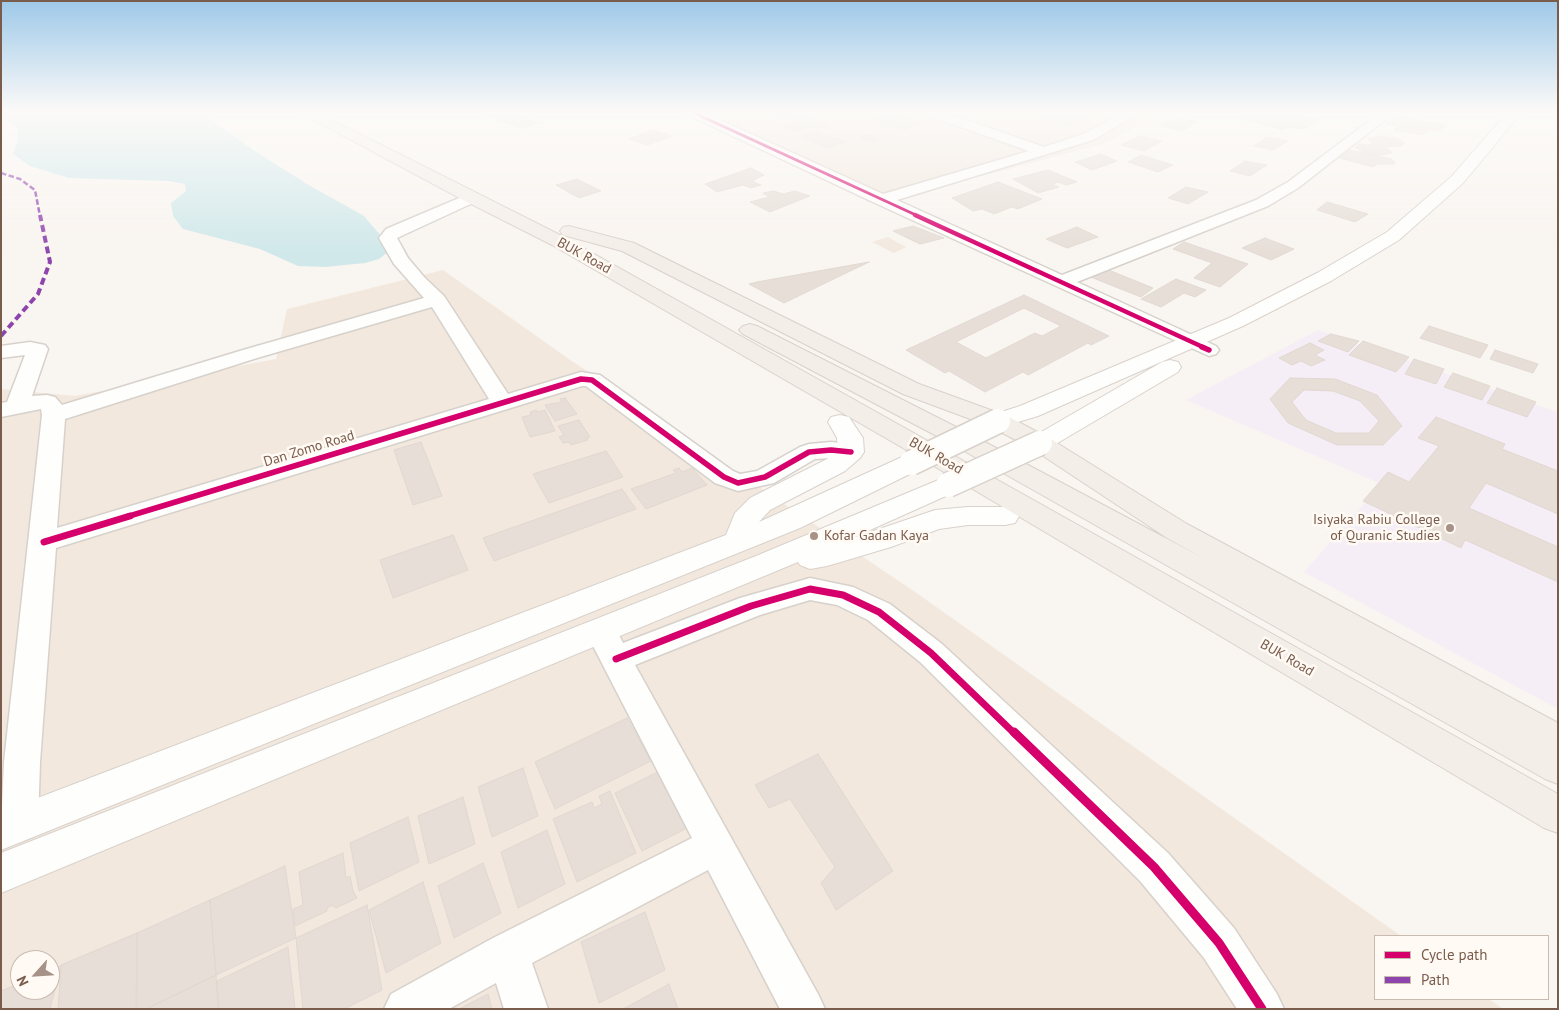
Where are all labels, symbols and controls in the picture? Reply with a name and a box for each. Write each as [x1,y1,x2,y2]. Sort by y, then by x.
street label: BUK Road [554,234,614,278]
street label: Dan Zomo Road [262,427,356,471]
street label: BUK Road [906,434,966,478]
place label: Isiyaka Rabiu College of Quranic Studies [1313,512,1440,544]
marker: Isiyaka Rabiu College of Quranic Studies [1444,522,1456,534]
place label: Kofar Gadan Kaya [824,528,929,544]
marker: Kofar Gadan Kaya [808,530,820,542]
street label: BUK Road [1257,636,1317,680]
legend [1374,935,1549,1000]
text: Cycle path [1421,945,1487,964]
north arrow [10,950,60,1000]
text: Path [1421,970,1450,989]
text: N [12,973,33,989]

